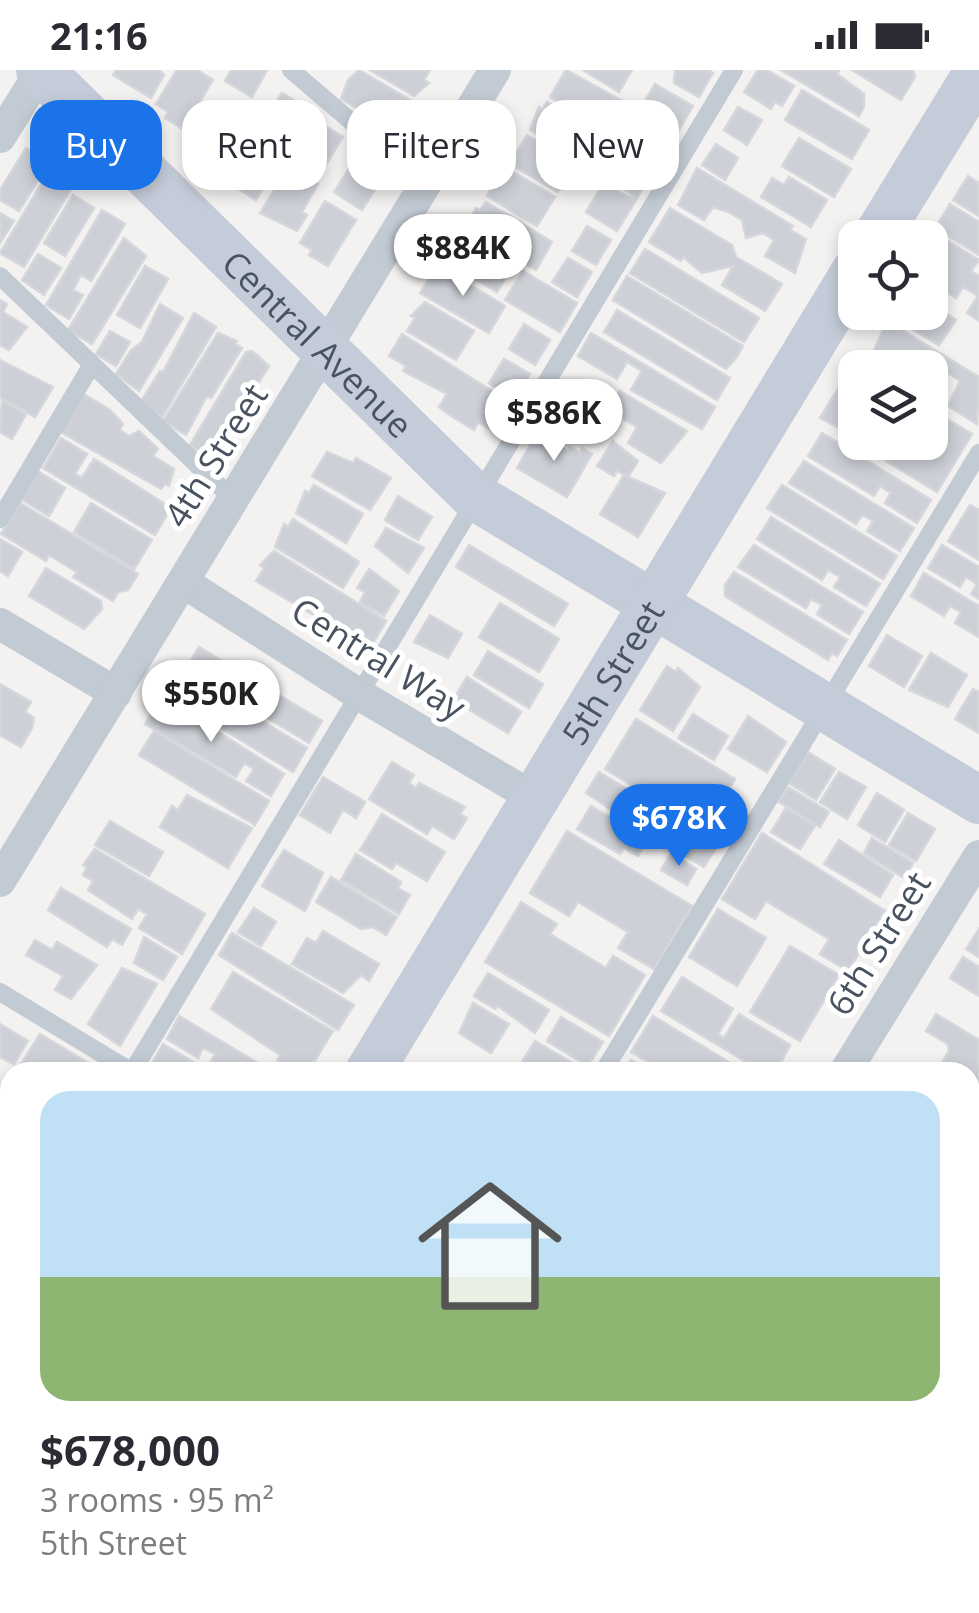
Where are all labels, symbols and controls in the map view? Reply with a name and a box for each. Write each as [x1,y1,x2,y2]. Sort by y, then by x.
text: 21:16 [50,9,148,61]
chip: Buy [30,100,162,190]
chip: Rent [182,100,327,190]
chip: Filters [347,100,516,190]
chip: New [536,100,679,190]
pin: $884K [393,214,533,299]
map controls [838,220,948,460]
button: locate [838,220,948,330]
text: $884K [416,225,510,268]
street label: Central Avenue [213,239,424,447]
button: layers [838,350,948,460]
street label: 4th Street [152,374,278,536]
pin: $586K [484,379,624,464]
text: $586K [507,390,601,433]
street label: Central Way [283,586,475,730]
street label: 5th Street [550,591,674,753]
pin: $550K [141,660,281,745]
text: $550K [164,671,258,714]
pin: $678K [609,784,749,869]
text: $678K [632,795,726,838]
street label: 6th Street [815,862,941,1024]
icon: home [400,1156,580,1336]
text: $678,000 [40,1421,220,1478]
text: 3 rooms · 95 m² [40,1478,274,1521]
text: 5th Street [40,1521,187,1564]

